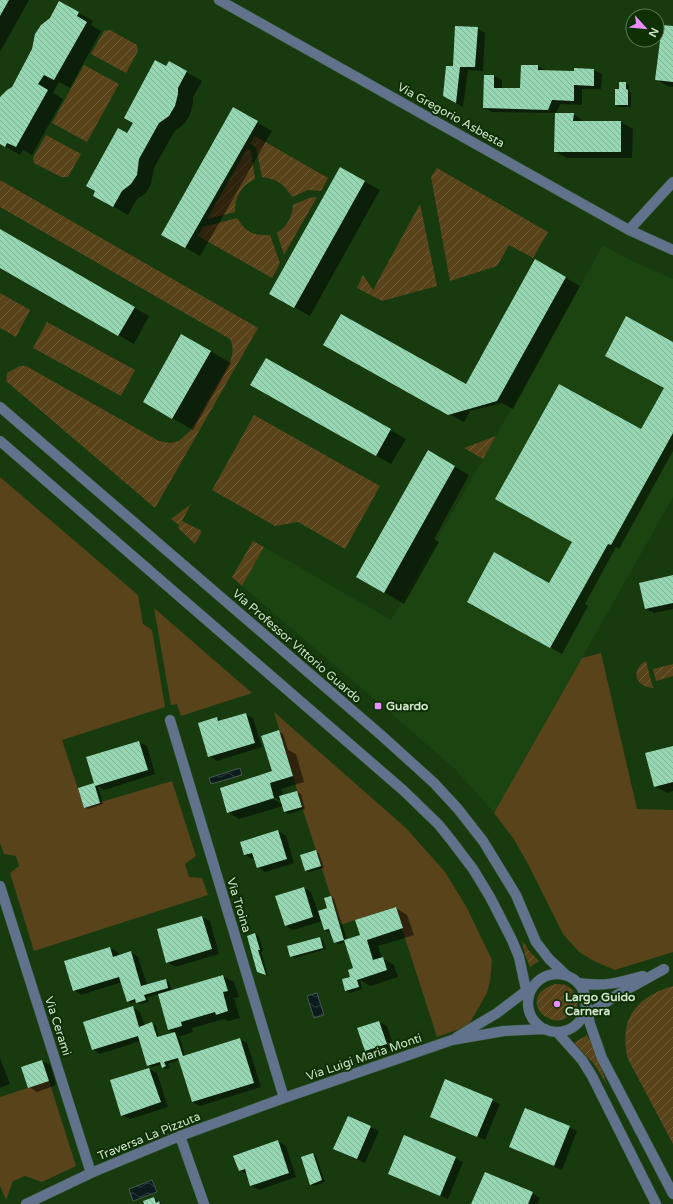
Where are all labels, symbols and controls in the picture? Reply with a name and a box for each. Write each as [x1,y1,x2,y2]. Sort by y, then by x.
north arrow [625,8,665,48]
text: N [646,25,661,39]
street label: Via Gregorio Asbesta [395,80,507,150]
street label: Via Professor Vittorio Guardo [230,586,364,706]
place label: Guardo [386,699,428,713]
marker: Guardo [373,701,383,711]
street label: Via Troina [224,876,254,934]
place label: Largo Guido Carnera [565,990,635,1018]
street label: Via Cerami [42,995,74,1057]
marker: Largo Guido Carnera [552,999,562,1009]
street label: Via Luigi Maria Monti [304,1031,424,1083]
street label: Traversa La Pizzuta [96,1109,202,1163]

